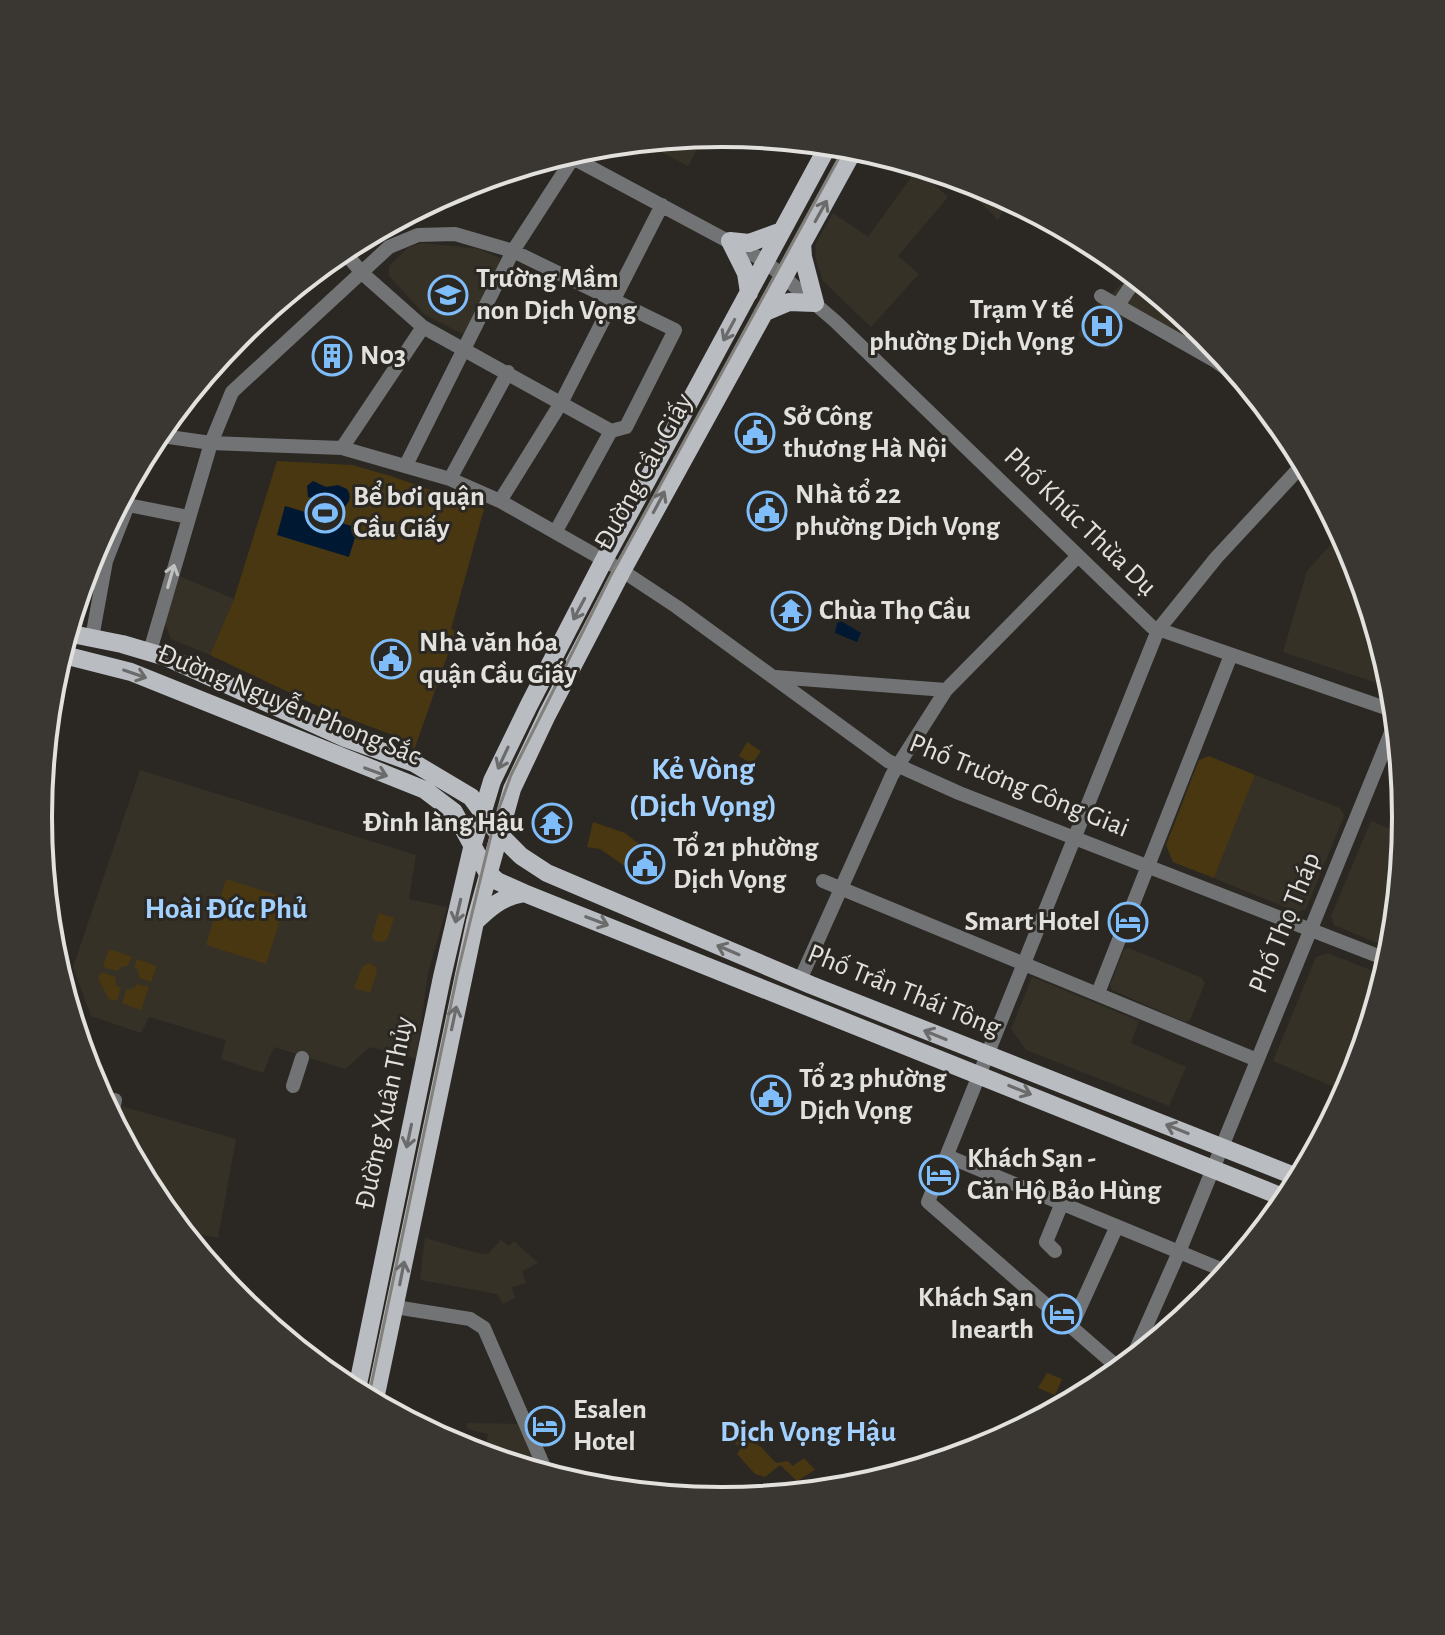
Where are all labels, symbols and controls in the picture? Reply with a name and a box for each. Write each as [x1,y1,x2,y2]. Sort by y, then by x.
one-way arrow [813,200,829,223]
place label: Trường Mầm non Dịch Vọng [476,264,638,325]
school or university icon: Trường Mầm non Dịch Vọng [427,274,469,316]
place label: Trạm Y tế phường Dịch Vọng [869,295,1075,356]
hospital icon: Trạm Y tế phường Dịch Vọng [1081,305,1123,347]
one-way arrow [720,318,736,342]
building icon: N03 [311,335,353,377]
place label: N03 [360,342,406,370]
street label: Đường Cầu Giấy [589,389,699,555]
place label: Sở Công thương Hà Nội [783,403,947,463]
public building icon: Sở Công thương Hà Nội [734,412,776,454]
street label: Phố Khúc Thừa Dụ [998,442,1162,602]
place label: Nhà tổ 22 phường Dịch Vọng [795,478,1001,541]
place label: Bể bơi quận Cầu Giấy [353,480,485,543]
public building icon: Nhà tổ 22 phường Dịch Vọng [746,490,788,532]
one-way arrow [652,491,668,514]
sports icon: Bể bơi quận Cầu Giấy [304,492,346,534]
one-way arrow [165,564,179,589]
temple icon: Chùa Thọ Cầu [770,590,812,632]
one-way arrow [570,596,586,620]
place label: Chùa Thọ Cầu [819,596,971,625]
place label: Nhà văn hóa quận Cầu Giấy [419,629,578,689]
street label: Đường Nguyễn Phong Sắc [153,638,425,771]
public building icon: Nhà văn hóa quận Cầu Giấy [370,638,412,680]
one-way arrow [123,668,148,683]
street label: Phố Trương Công Giai [905,729,1133,843]
one-way arrow [495,746,510,770]
district label: Kẻ Vòng (Dịch Vọng) [629,753,777,822]
one-way arrow [364,766,388,780]
temple icon: Đình làng Hậu [531,802,573,844]
place label: Đình làng Hậu [363,809,524,837]
place label: Tổ 21 phường Dịch Vọng [673,831,819,894]
public building icon: Tổ 21 phường Dịch Vọng [624,843,666,885]
street label: Phố Thọ Tháp [1244,849,1326,997]
district label: Hoài Đức Phủ [144,894,308,924]
one-way arrow [449,897,464,923]
hotel icon: Smart Hotel [1107,901,1149,943]
place label: Smart Hotel [964,908,1100,936]
one-way arrow [584,915,608,929]
street label: Phố Trần Thái Tông [803,939,1005,1043]
one-way arrow [716,941,741,956]
one-way arrow [448,1006,463,1031]
street label: Đường Xuân Thủy [351,1014,419,1212]
one-way arrow [923,1027,948,1041]
place label: Tổ 23 phường Dịch Vọng [799,1062,947,1125]
public building icon: Tổ 23 phường Dịch Vọng [750,1074,792,1116]
one-way arrow [1007,1084,1032,1099]
one-way arrow [1165,1121,1190,1136]
one-way arrow [400,1123,415,1148]
place label: Khách Sạn - Căn Hộ Bảo Hùng [967,1145,1162,1205]
hotel icon: Khách Sạn - Căn Hộ Bảo Hùng [918,1154,960,1196]
one-way arrow [395,1260,410,1286]
place label: Khách Sạn Inearth [918,1284,1034,1344]
hotel icon: Khách Sạn Inearth [1041,1293,1083,1335]
place label: Esalen Hotel [573,1396,647,1456]
hotel icon: Esalen Hotel [524,1405,566,1447]
district label: Dịch Vọng Hậu [720,1417,896,1447]

